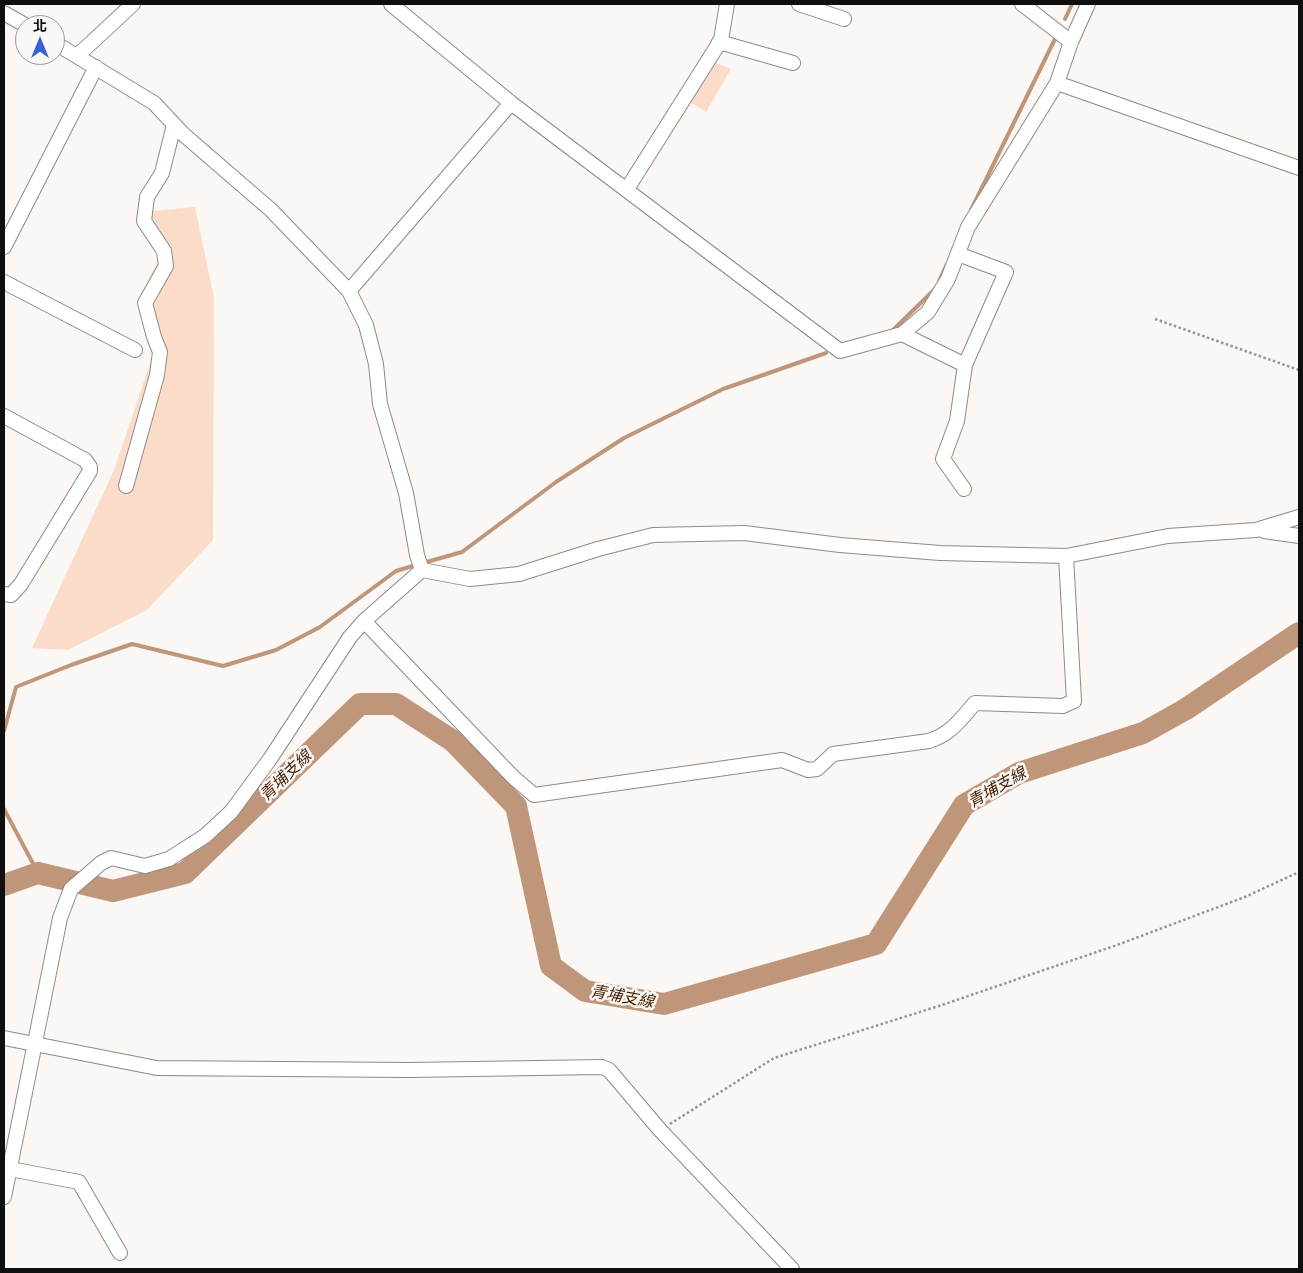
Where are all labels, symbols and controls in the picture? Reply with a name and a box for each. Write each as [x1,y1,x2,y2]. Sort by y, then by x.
north arrow [15,15,65,65]
text: 北 [33,17,47,35]
water label: 青埔支線 [256,747,316,805]
water label: 青埔支線 [964,764,1030,812]
water label: 青埔支線 [589,982,655,1012]

